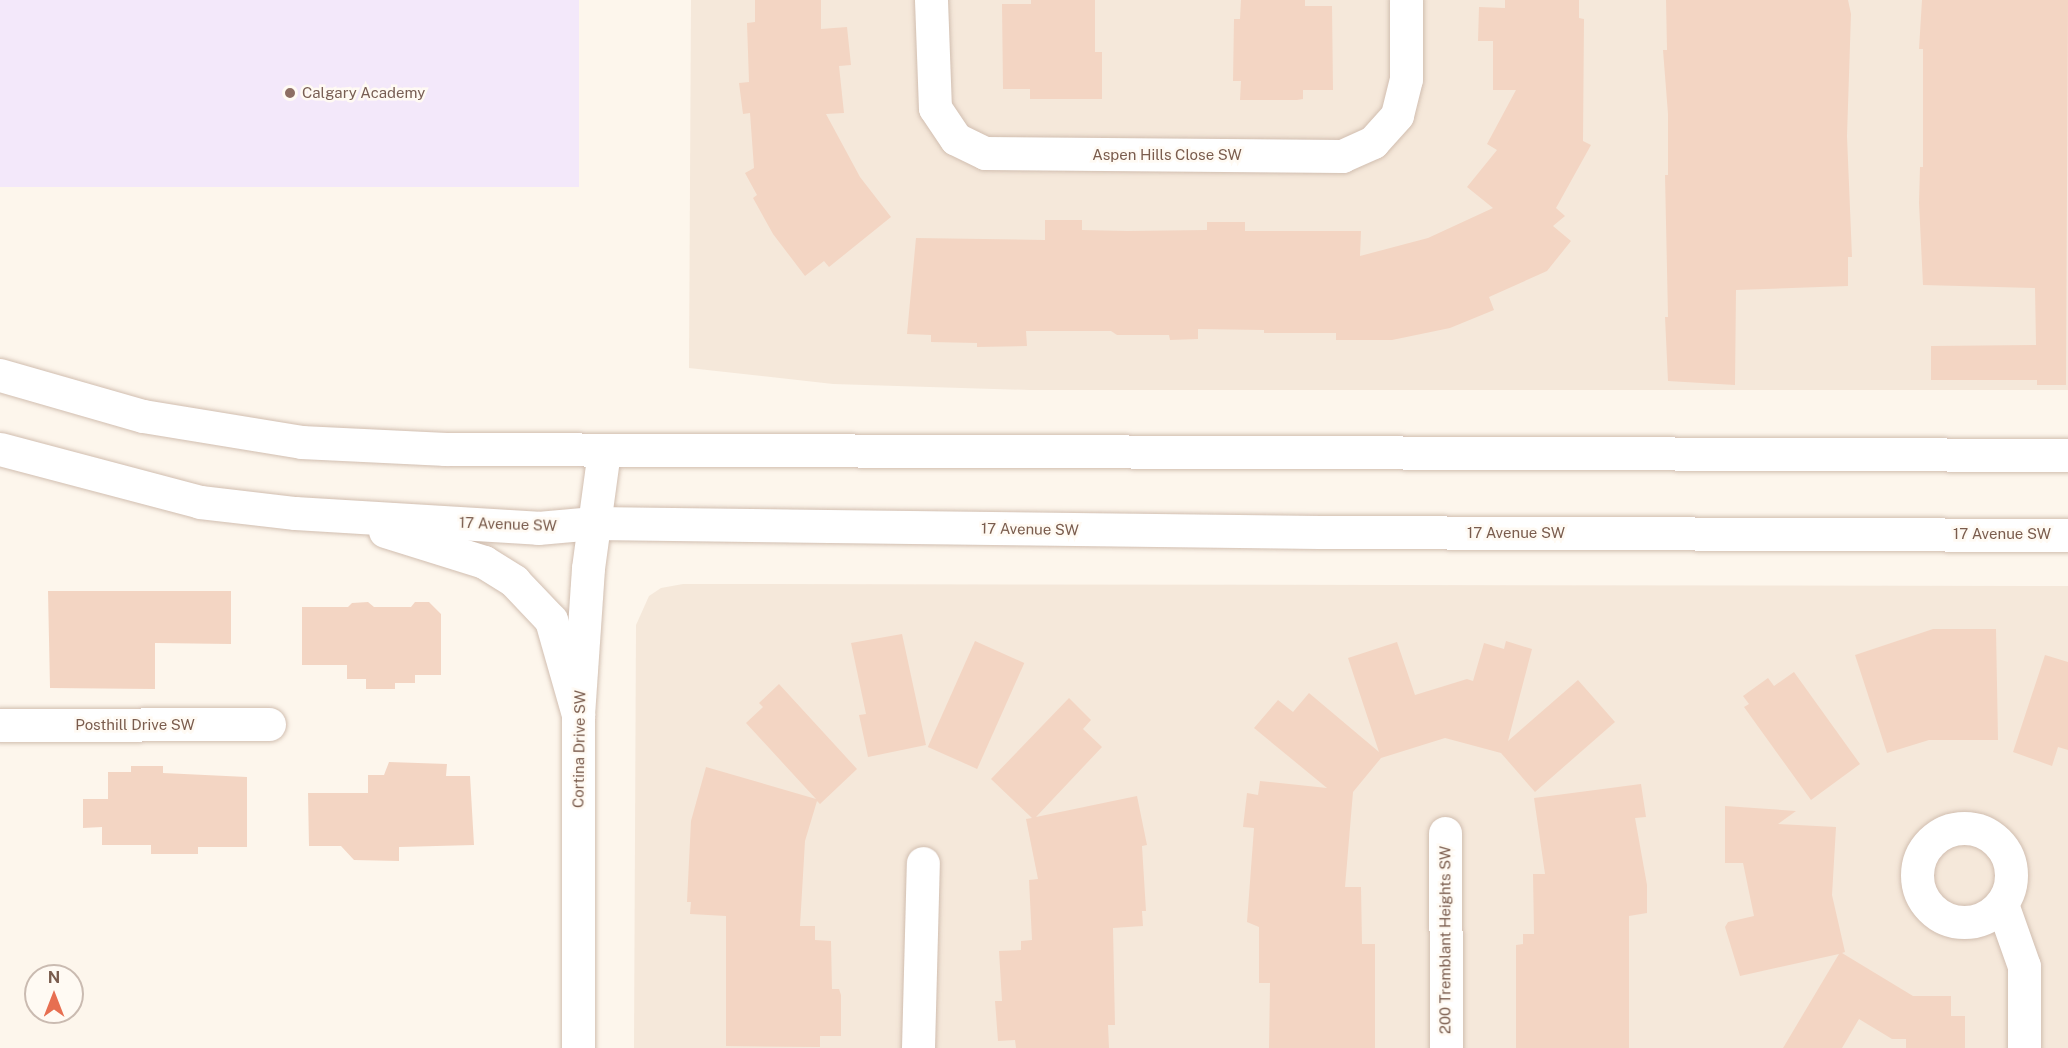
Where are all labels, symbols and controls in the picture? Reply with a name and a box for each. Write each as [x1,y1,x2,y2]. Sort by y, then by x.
place label: Calgary Academy [302,84,425,102]
marker: Calgary Academy [283,86,297,100]
street label: Aspen Hills Close SW [1092,146,1242,164]
street label: 17 Avenue SW [459,513,557,535]
street label: 17 Avenue SW [981,519,1079,539]
street label: 17 Avenue SW [1467,524,1565,542]
street label: 17 Avenue SW [1953,525,2051,543]
street label: Cortina Drive SW [569,690,589,808]
street label: Posthill Drive SW [75,716,195,734]
street label: 200 Tremblant Heights SW [1436,846,1454,1034]
north arrow [24,964,84,1024]
text: N [48,968,60,987]

